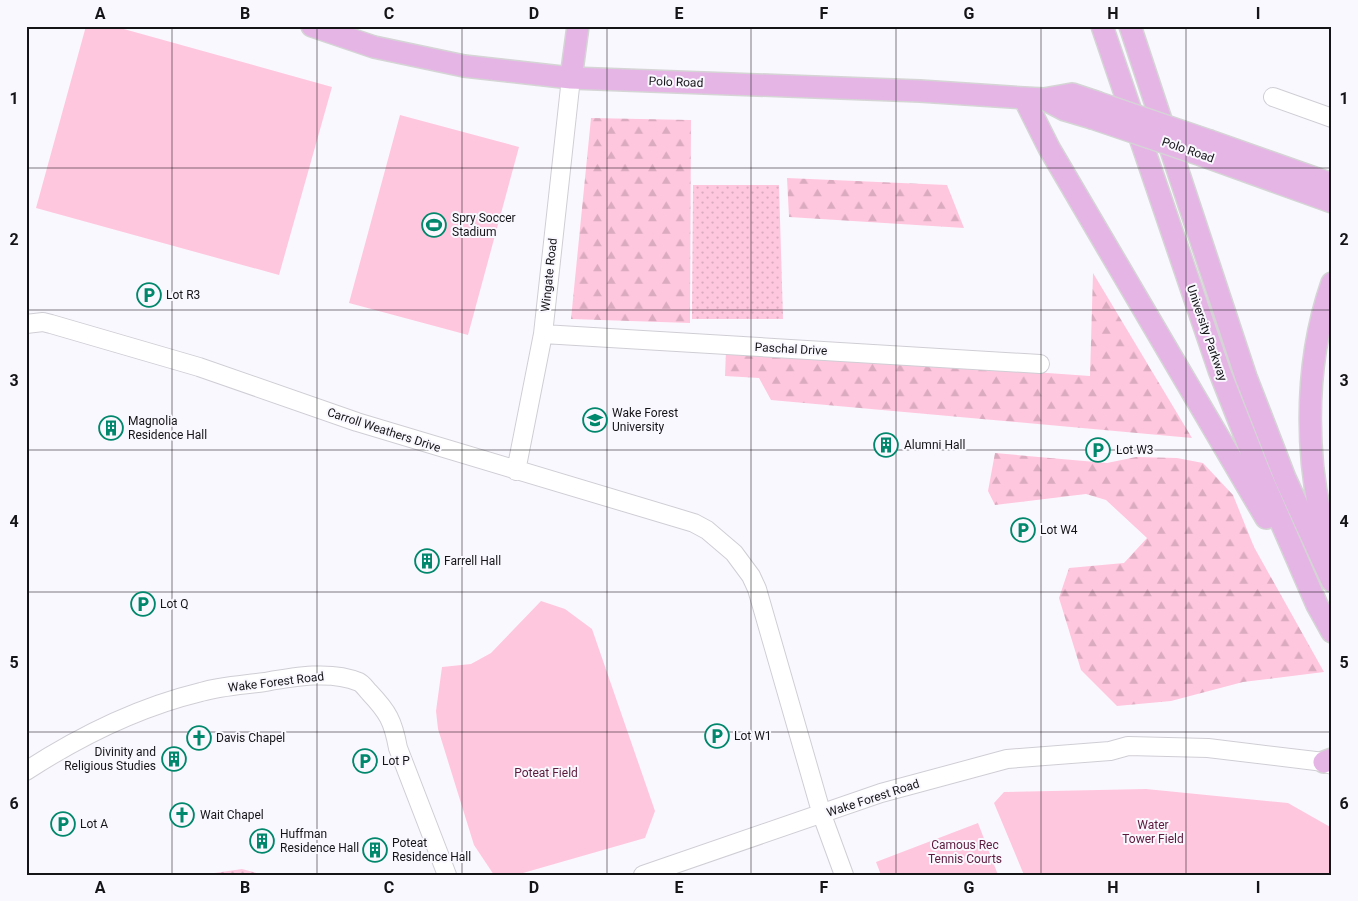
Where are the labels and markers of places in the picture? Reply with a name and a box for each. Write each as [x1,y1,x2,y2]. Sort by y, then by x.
place label: Spry Soccer Stadium [452,211,516,239]
sports icon: Spry Soccer Stadium [421,212,447,238]
parking icon: Lot R3 [136,282,162,308]
place label: Lot R3 [166,288,200,302]
place label: Wake Forest University [612,406,678,434]
school or university icon: Wake Forest University [582,407,608,433]
place label: Magnolia Residence Hall [128,414,207,442]
building icon: Magnolia Residence Hall [98,415,124,441]
building icon: Alumni Hall [873,432,899,458]
parking icon: Lot W3 [1085,437,1111,463]
place label: Alumni Hall [904,438,965,452]
place label: Lot W3 [1116,443,1154,457]
parking icon: Lot W4 [1010,517,1036,543]
place label: Lot W4 [1040,523,1078,537]
building icon: Farrell Hall [414,548,440,574]
place label: Farrell Hall [444,554,501,568]
parking icon: Lot Q [130,591,156,617]
place label: Lot Q [160,597,188,611]
parking icon: Lot W1 [704,723,730,749]
church icon: Davis Chapel [186,725,212,751]
place label: Lot W1 [734,729,772,743]
place label: Davis Chapel [216,731,285,745]
place label: Divinity and Religious Studies [64,745,156,773]
building icon: Divinity and Religious Studies [161,746,187,772]
parking icon: Lot P [352,748,378,774]
place label: Lot P [382,754,410,768]
church icon: Wait Chapel [169,802,195,828]
place label: Wait Chapel [200,808,264,822]
parking icon: Lot A [50,811,76,837]
place label: Lot A [80,817,108,831]
place label: Huffman Residence Hall [280,827,359,855]
building icon: Huffman Residence Hall [249,828,275,854]
place label: Poteat Residence Hall [392,836,471,864]
building icon: Poteat Residence Hall [362,837,388,863]

